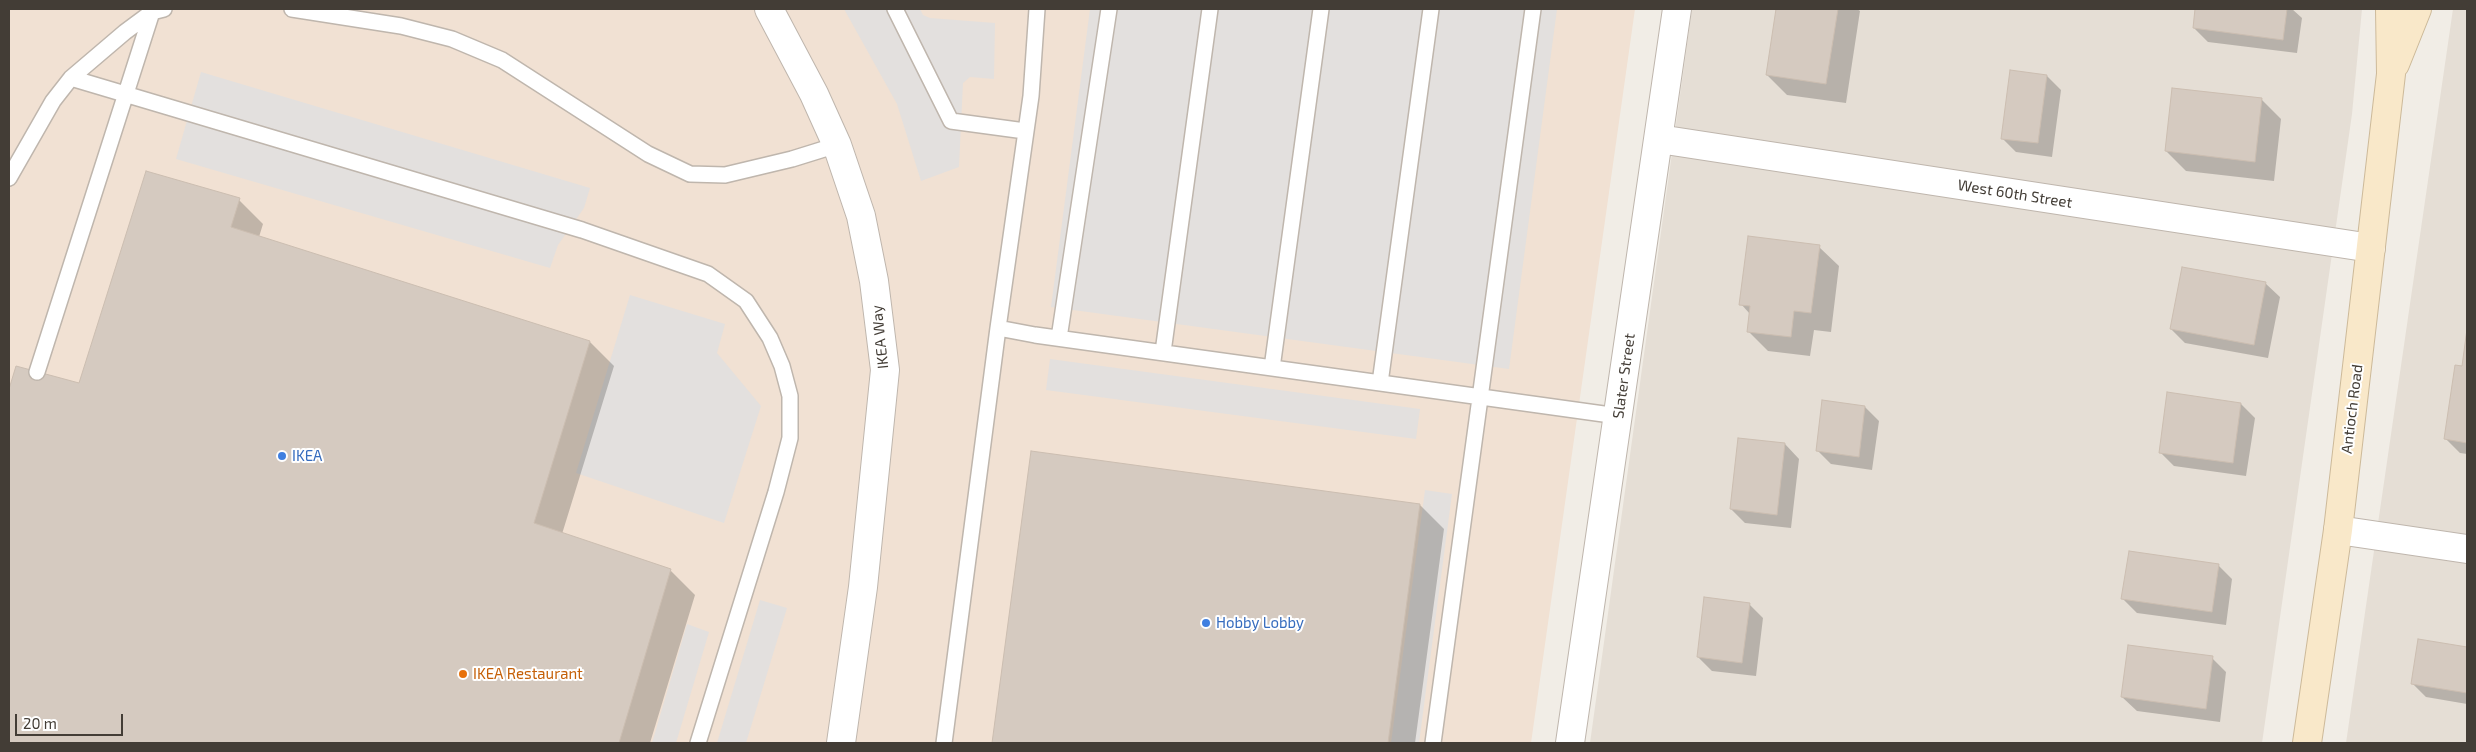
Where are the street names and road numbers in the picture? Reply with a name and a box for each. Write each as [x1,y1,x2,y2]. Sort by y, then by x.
street label: West 60th Street [1956,176,2074,212]
street label: IKEA Way [868,304,892,370]
street label: Slater Street [1609,332,1639,420]
street label: Antioch Road [2338,363,2366,455]

